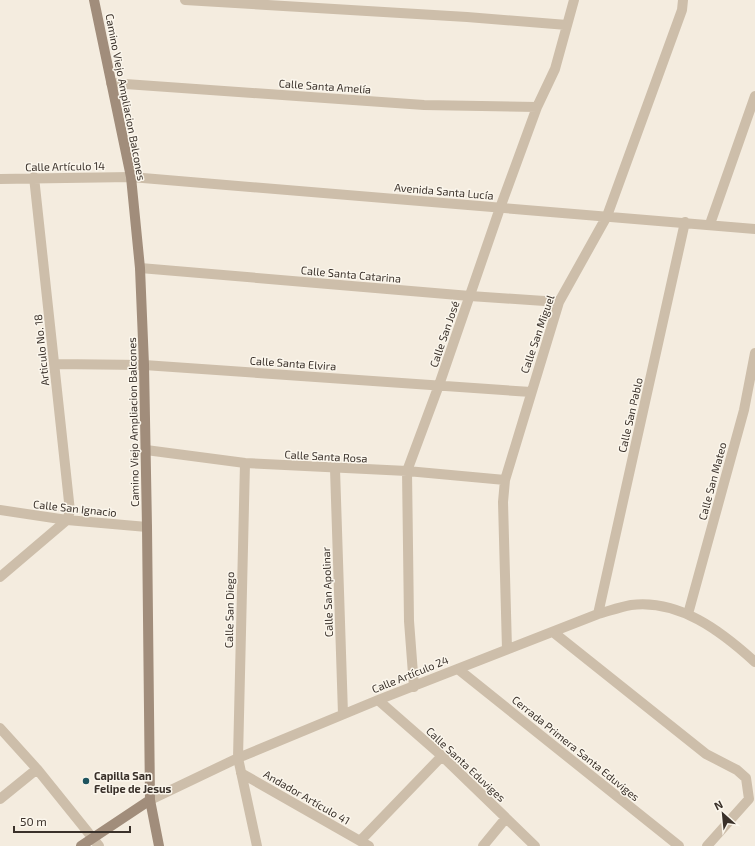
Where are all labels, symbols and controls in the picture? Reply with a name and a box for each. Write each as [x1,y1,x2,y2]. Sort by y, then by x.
street label: Camino Viejo Ampliacion Balcones [102,12,149,182]
street label: Calle Santa Amelía [278,76,372,96]
street label: Calle Artículo 14 [25,159,105,173]
street label: Avenida Santa Lucía [394,180,494,202]
street label: Calle Santa Catarina [300,263,402,285]
street label: Calle San Miguel [517,292,557,375]
street label: Calle San José [427,299,461,369]
street label: Articulo No. 18 [31,314,51,386]
street label: Camino Viejo Ampliacion Balcones [125,337,142,507]
street label: Calle Santa Elvira [249,353,337,373]
street label: Calle San Pablo [615,376,645,454]
street label: Calle San Mateo [695,441,729,521]
street label: Calle Santa Rosa [284,447,368,465]
street label: Calle San Ignacio [33,497,117,519]
street label: Calle San Apolinar [319,546,335,637]
street label: Calle San Diego [222,572,236,648]
street label: Calle Artículo 24 [370,653,451,695]
street label: Cerrada Primera Santa Eduviges [510,693,643,804]
street label: Calle Santa Eduviges [424,724,509,804]
street label: Andador Artículo 41 [262,767,352,827]
place label: Capilla San Felipe de Jesus [94,769,172,795]
marker: Capilla San Felipe de Jesus [81,776,91,786]
north arrow [703,794,743,834]
text: N [712,797,725,812]
scale bar [14,808,130,834]
text: 50 m [20,814,47,828]

